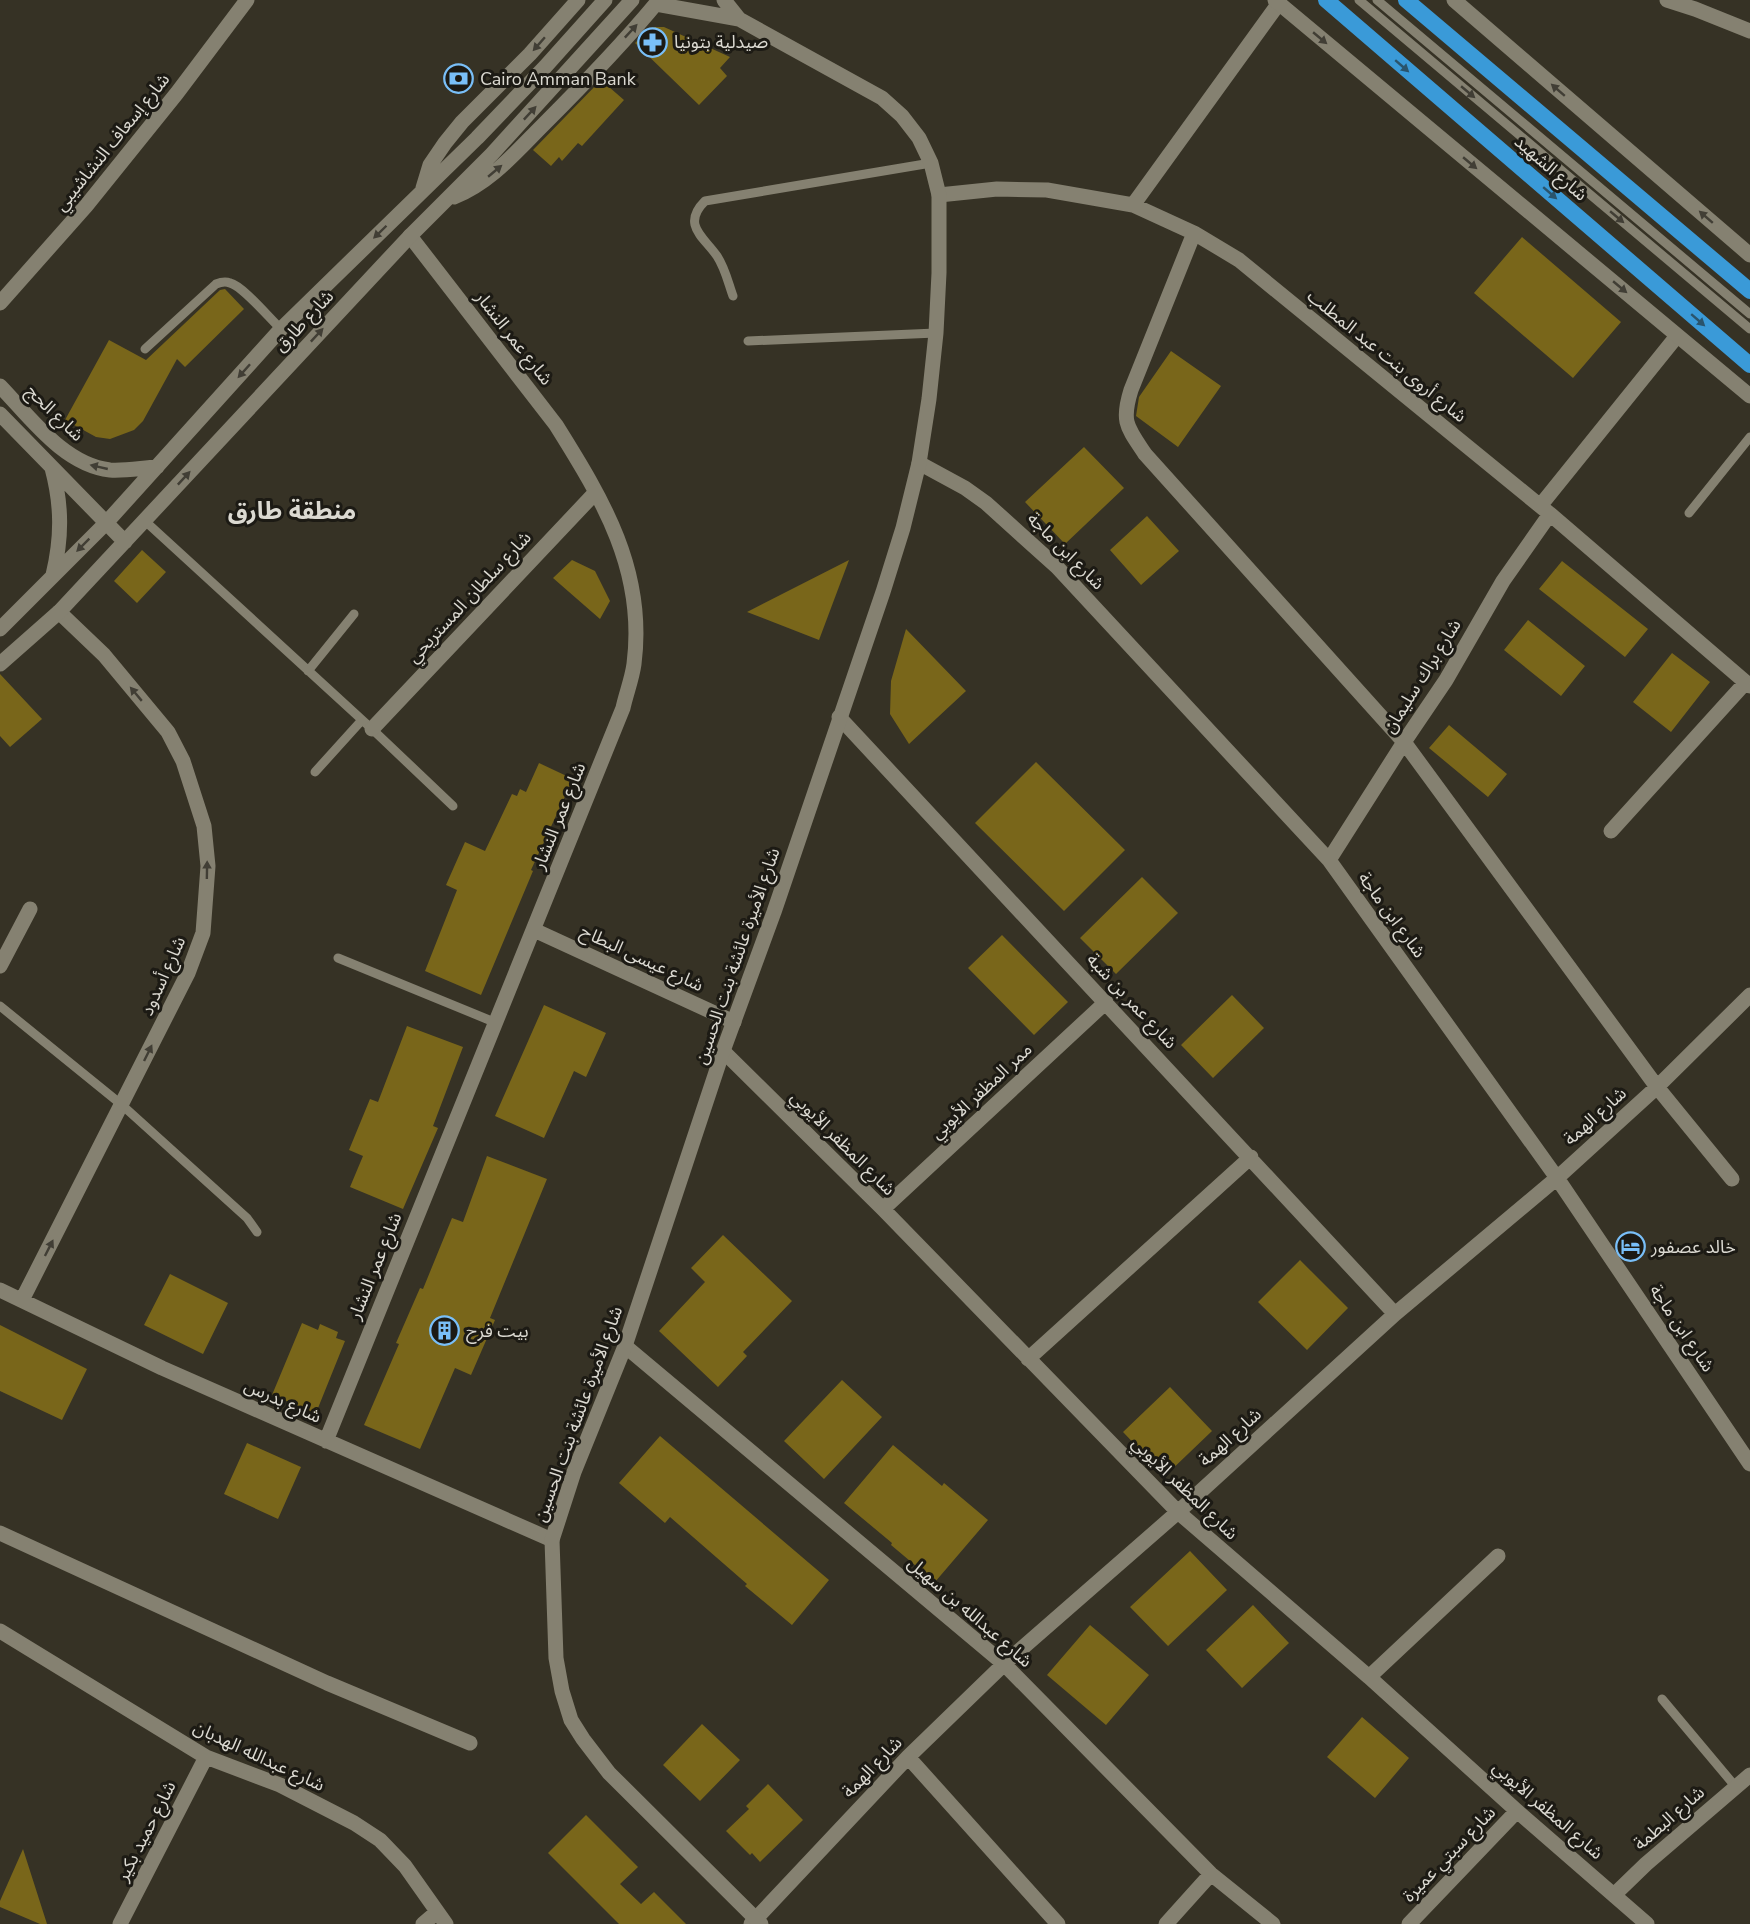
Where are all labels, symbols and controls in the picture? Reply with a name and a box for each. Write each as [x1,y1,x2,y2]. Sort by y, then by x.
one-way arrow [624,24,638,39]
pharmacy icon: صيدلية بتونيا [637,26,669,58]
place label: صيدلية بتونيا [674,30,768,54]
one-way arrow [1312,31,1328,44]
one-way arrow [533,36,546,51]
one-way arrow [1394,59,1410,72]
bank icon: Cairo Amman Bank [443,63,475,95]
place label: Cairo Amman Bank [480,67,637,91]
street label: شارع إسعاف النشاشيبي [49,68,177,217]
one-way arrow [1551,84,1566,97]
one-way arrow [1460,85,1475,98]
one-way arrow [522,106,536,120]
street label: شارع الشهيد [1508,130,1593,208]
one-way arrow [1462,156,1478,169]
one-way arrow [487,165,502,178]
one-way arrow [1542,186,1557,199]
one-way arrow [1609,211,1625,224]
one-way arrow [1699,211,1714,224]
one-way arrow [374,224,388,238]
one-way arrow [1612,281,1628,294]
street label: شارع أروى بنت عبد المطلب [1301,284,1472,429]
street label: شارع طارق [269,285,341,359]
street label: شارع عمر النشار [468,285,558,391]
one-way arrow [1690,313,1705,326]
one-way arrow [310,329,324,343]
one-way arrow [237,363,251,378]
street label: شارع الحج [19,379,89,448]
one-way arrow [90,462,108,472]
one-way arrow [177,471,191,485]
district label: منطقة طارق [228,495,356,527]
street label: شارع ابن ماجة [1021,507,1110,596]
street label: شارع سلطان المستريحي [401,526,538,670]
one-way arrow [77,538,91,552]
street label: شارع براك سليمان [1377,614,1468,739]
one-way arrow [130,686,143,702]
street label: شارع عمر النشار [526,759,593,875]
street label: شارع الأميرة عائشة بنت الحسين [689,844,787,1068]
one-way arrow [202,861,212,880]
street label: شارع ابن ماجة [1351,867,1431,964]
street label: شارع عيسى البطاح [576,919,707,999]
street label: شارع أسدود [135,933,193,1020]
street label: شارع عمر بن شبة [1080,948,1183,1055]
street label: ممر المظفر الأيوبي [925,1037,1038,1145]
one-way arrow [143,1044,153,1061]
street label: شارع الهمة [1558,1081,1633,1152]
street label: شارع المظفر الأيوبي [784,1085,901,1202]
street label: شارع عمر النشار [342,1209,409,1325]
hotel icon: خالد عصفور [1614,1231,1646,1263]
place label: خالد عصفور [1650,1235,1736,1259]
one-way arrow [44,1240,54,1257]
street label: شارع ابن ماجة [1642,1280,1720,1378]
street label: شارع الأميرة عائشة بنت الحسين [528,1303,630,1526]
building icon: بيت فرح [429,1315,461,1347]
place label: بيت فرح [466,1319,529,1344]
street label: شارع بدرس [240,1373,325,1430]
street label: شارع الهمة [1193,1402,1268,1473]
street label: شارع المظفر الأيوبي [1125,1431,1243,1546]
street label: شارع عبدالله بن سهيل [901,1551,1037,1674]
street label: شارع عبدالله الهدبان [189,1715,329,1799]
street label: شارع الهمة [837,1731,909,1804]
street label: شارع المظفر الأيوبي [1486,1755,1608,1866]
street label: شارع حميد بكير [110,1777,183,1887]
street label: شارع البطمة [1628,1780,1711,1857]
street label: شارع سبتي عميرة [1397,1801,1502,1908]

